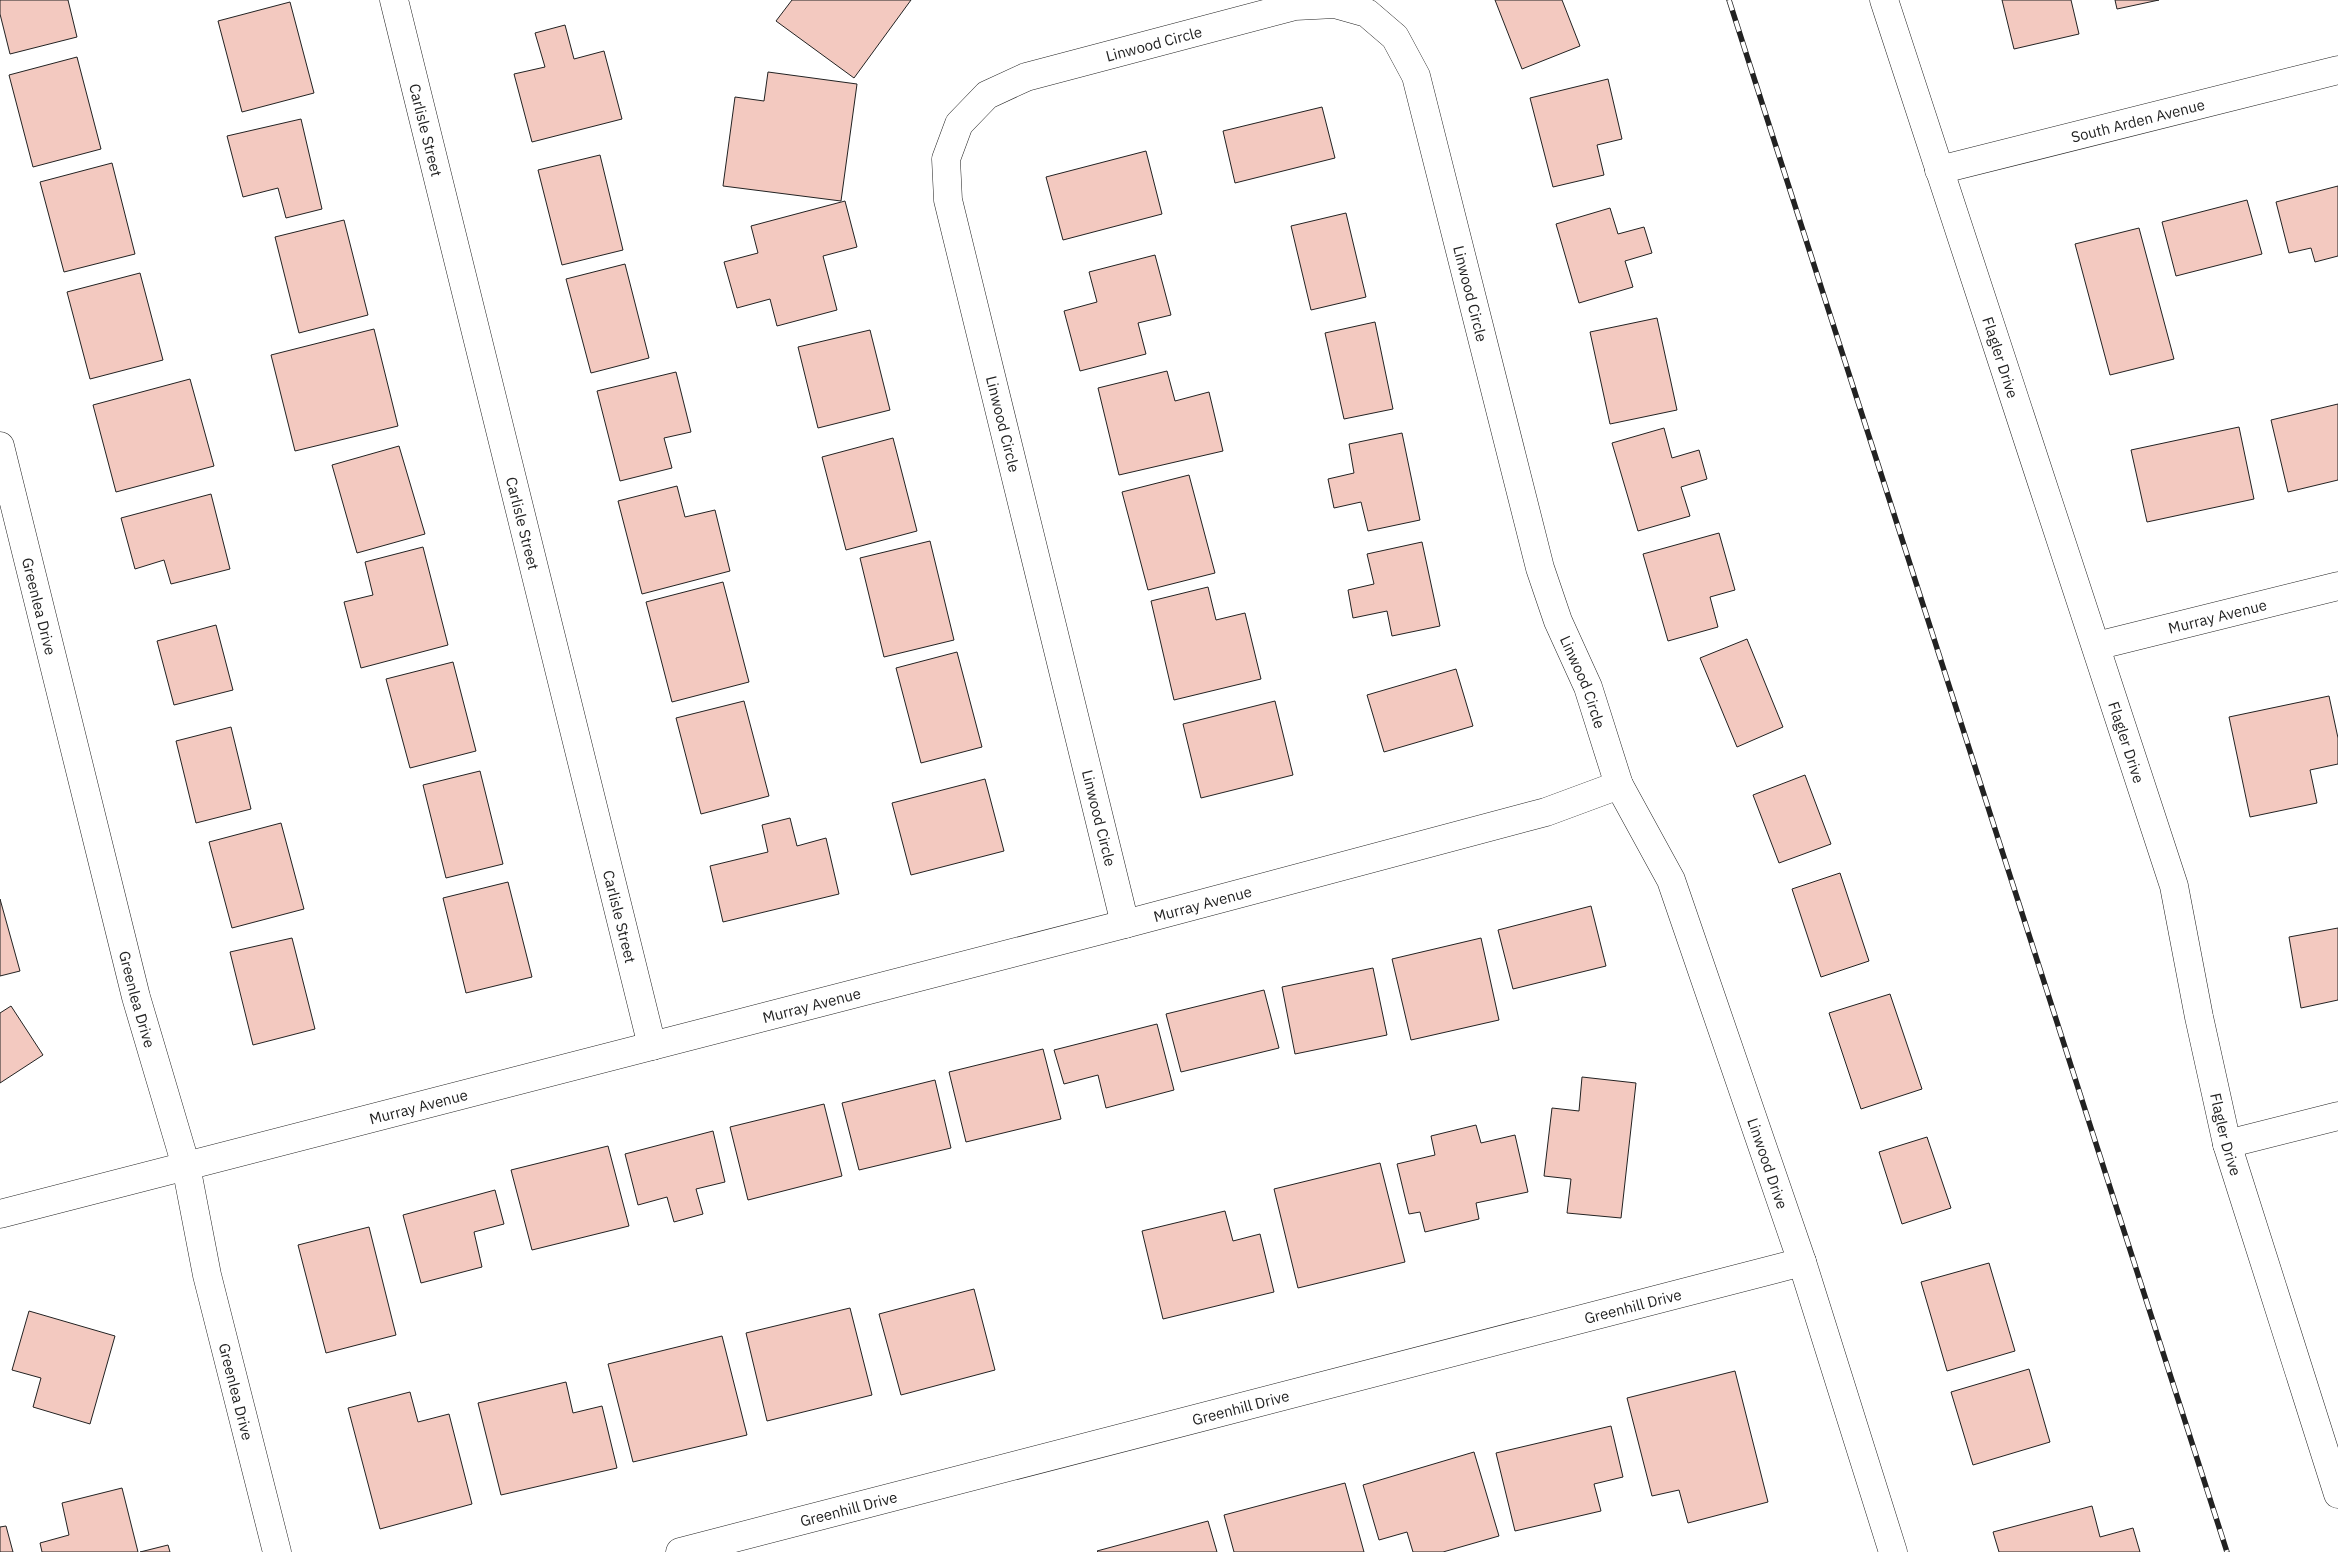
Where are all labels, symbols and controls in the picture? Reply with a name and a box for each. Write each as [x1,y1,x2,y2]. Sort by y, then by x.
street label: Linwood Circle [1104,22,1204,65]
street label: Carlisle Street [405,82,447,179]
street label: South Arden Avenue [2069,94,2207,146]
street label: Linwood Circle [1450,243,1492,344]
street label: Flagler Drive [1979,314,2023,401]
street label: Linwood Circle [982,374,1024,474]
street label: Carlisle Street [502,475,544,572]
street label: Greenlea Drive [18,556,61,657]
street label: Murray Avenue [2166,595,2269,637]
street label: Linwood Circle [1556,632,1610,731]
street label: Flagler Drive [2105,699,2149,785]
street label: Linwood Circle [1078,768,1120,868]
street label: Carlisle Street [599,868,641,965]
street label: Murray Avenue [1151,881,1254,926]
street label: Greenlea Drive [115,949,160,1050]
street label: Murray Avenue [760,983,863,1027]
street label: Murray Avenue [367,1084,470,1128]
street label: Flagler Drive [2207,1091,2246,1178]
street label: Linwood Drive [1744,1115,1793,1211]
street label: Greenhill Drive [1582,1284,1683,1327]
street label: Greenlea Drive [215,1341,258,1442]
street label: Greenhill Drive [1190,1385,1291,1429]
street label: Greenhill Drive [798,1487,899,1530]

